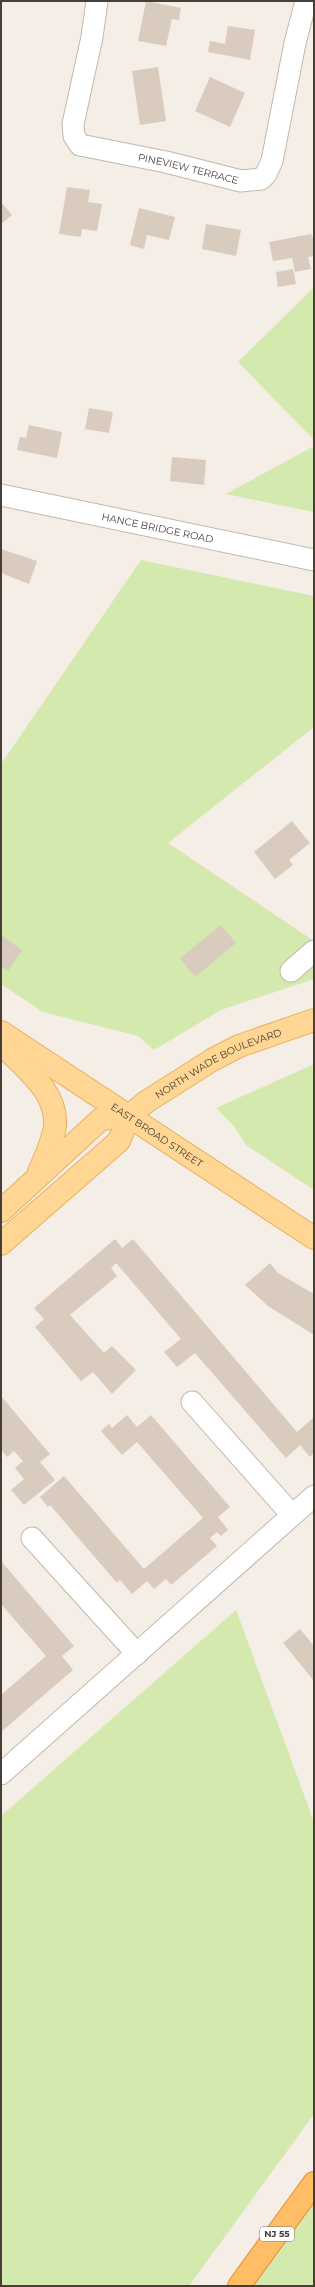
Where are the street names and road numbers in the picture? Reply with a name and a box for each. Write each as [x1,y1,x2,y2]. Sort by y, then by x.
street label: PINEVIEW TERRACE [137,151,240,187]
street label: HANCE BRIDGE ROAD [100,510,215,546]
street label: NORTH WADE BOULEVARD [153,1026,283,1102]
street label: EAST BROAD STREET [108,1100,206,1170]
road number: NJ 55 [260,2227,294,2241]

